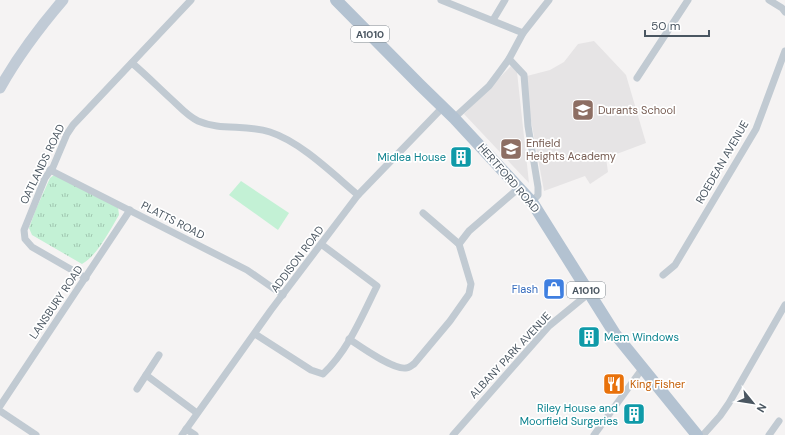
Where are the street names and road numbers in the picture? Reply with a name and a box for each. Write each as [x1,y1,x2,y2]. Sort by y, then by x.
road number: A1010 [351,26,389,42]
street label: ROEDEAN AVENUE [693,118,751,206]
street label: OATLANDS ROAD [17,121,68,206]
street label: HERTFORD ROAD [475,140,543,216]
street label: PLATTS ROAD [139,198,207,242]
street label: ADDISON ROAD [267,223,327,295]
street label: LANSBURY ROAD [26,262,86,341]
road number: A1010 [567,282,605,298]
street label: ALBANY PARK AVENUE [466,309,554,401]

